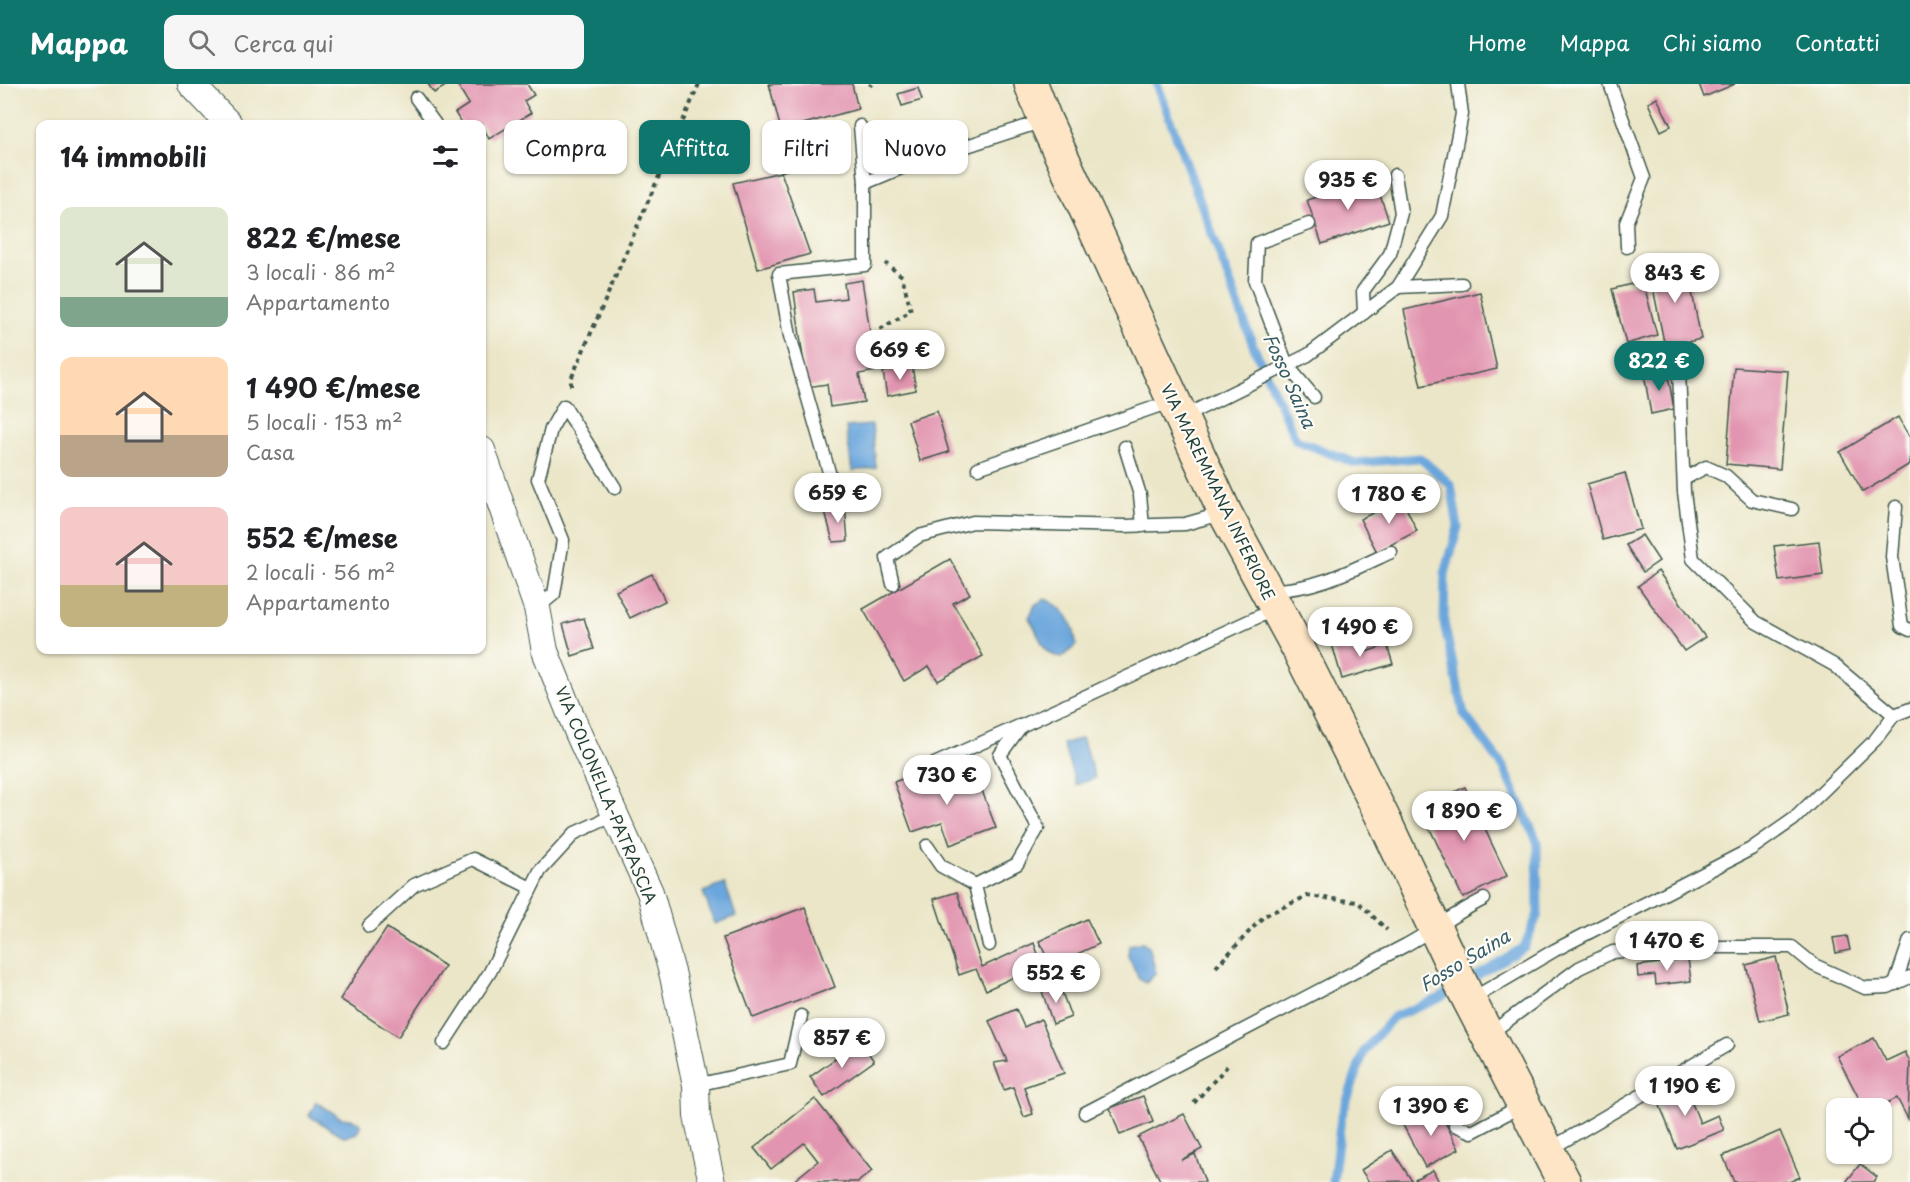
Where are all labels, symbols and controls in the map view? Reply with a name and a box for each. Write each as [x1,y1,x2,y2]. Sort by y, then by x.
search box [164,15,584,69]
text: Mappa [30,21,128,64]
icon: search [185,26,218,59]
text: Cerca qui [233,26,334,59]
text: Home [1468,26,1527,58]
text: Mappa [1560,26,1630,58]
text: Chi siamo [1663,26,1762,58]
text: Contatti [1795,26,1880,58]
chip: Compra [504,120,627,174]
chip: Affitta [639,120,750,174]
chip: Filtri [762,120,851,174]
chip: Nuovo [863,120,968,174]
text: 14 immobili [60,137,207,176]
icon: filters [429,140,462,173]
pin: 935 € [1306,160,1390,211]
text: 935 € [1318,164,1378,194]
text: 822 €/mese [246,218,401,257]
icon: home [108,231,180,303]
pin: 843 € [1633,253,1717,304]
text: 3 locali · 86 m² [246,257,396,287]
text: 843 € [1644,257,1706,287]
text: Appartamento [246,287,390,317]
water label: Fosso Saina [1257,329,1324,433]
pin: 669 € [858,330,942,381]
text: 669 € [870,334,930,364]
pin: 822 € [1617,341,1701,392]
text: 822 € [1628,345,1690,375]
text: 1 490 €/mese [246,368,420,407]
street label: VIA MAREMMANA INFERIORE [1156,379,1282,604]
icon: home [108,381,180,453]
text: 5 locali · 153 m² [246,407,403,437]
text: Casa [246,437,295,467]
pin: 659 € [796,473,880,524]
pin: 1 780 € [1334,474,1444,525]
text: 659 € [808,477,868,507]
text: 1 780 € [1351,478,1427,508]
text: 552 €/mese [246,518,398,557]
icon: home [108,531,180,603]
text: 2 locali · 56 m² [246,557,395,587]
text: Appartamento [246,587,390,617]
pin: 1 490 € [1305,607,1415,658]
text: 1 490 € [1322,611,1398,641]
street label: VIA COLONELLA-PATRASCIA [550,682,664,907]
pin: 730 € [905,755,989,806]
text: 730 € [917,759,977,789]
pin: 1 890 € [1409,791,1519,842]
text: 1 890 € [1426,795,1502,825]
pin: 1 470 € [1612,921,1722,972]
water label: Fosso Saina [1414,922,1515,997]
text: 1 470 € [1629,925,1705,955]
pin: 552 € [1014,953,1098,1004]
text: 552 € [1026,957,1086,987]
pin: 857 € [800,1018,884,1069]
text: 857 € [813,1022,871,1052]
pin: 1 190 € [1630,1066,1740,1117]
text: 1 190 € [1649,1070,1721,1100]
pin: 1 390 € [1376,1086,1486,1137]
text: 1 390 € [1393,1090,1469,1120]
map controls [1826,1098,1892,1164]
button: locate [1826,1098,1892,1164]

